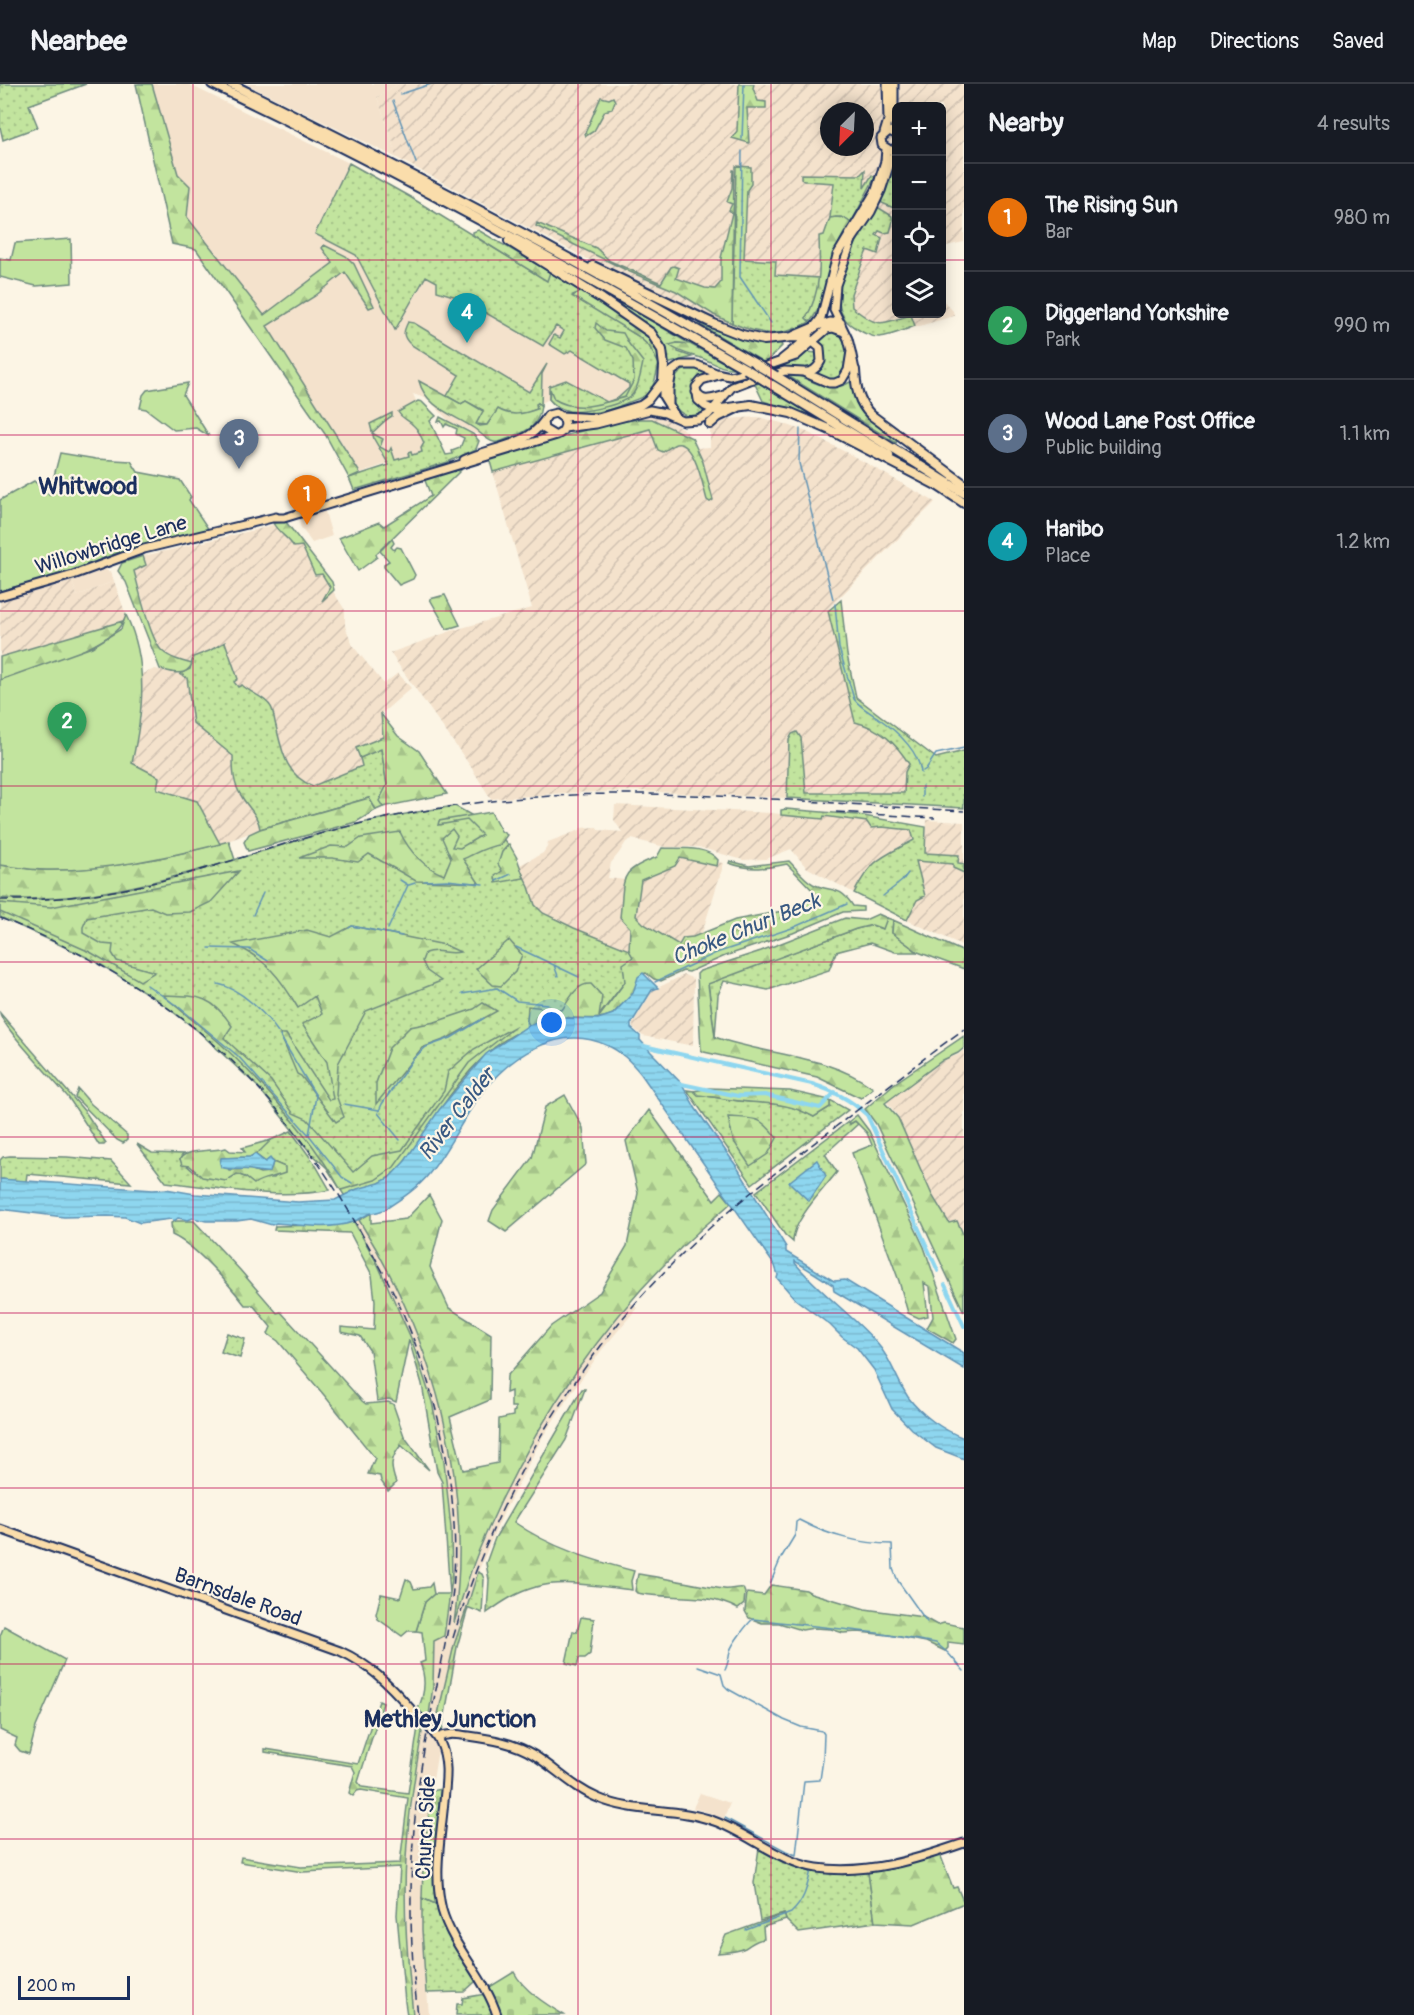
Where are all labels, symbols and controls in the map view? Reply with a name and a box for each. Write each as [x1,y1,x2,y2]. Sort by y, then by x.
text: Nearbee [30,24,127,59]
text: Map [1142,28,1177,55]
text: Directions [1210,28,1299,55]
text: Saved [1332,28,1384,55]
north arrow [820,102,874,156]
map controls [892,102,946,318]
button: + [892,102,946,156]
text: Nearby [988,107,1064,139]
text: 4 results [1317,111,1390,136]
button: − [892,156,946,210]
text: The Rising Sun [1045,191,1178,219]
text: 1 [1004,205,1011,230]
text: 980 m [1334,205,1390,230]
button: locate [892,210,946,264]
text: Bar [1045,219,1073,244]
button: layers [892,264,946,318]
pin: 4 [448,294,486,343]
text: Diggerland Yorkshire [1045,299,1229,327]
text: 2 [1002,313,1013,338]
text: 990 m [1334,313,1390,338]
text: Park [1045,327,1080,352]
text: Wood Lane Post Office [1045,407,1255,435]
pin: 3 [220,420,258,469]
text: 3 [1002,421,1013,446]
text: 1.1 km [1340,421,1390,446]
text: Public building [1045,435,1161,460]
district label: Whitwood [38,472,138,501]
pin: 1 [288,476,326,525]
street label: Willowbridge Lane [32,509,191,581]
text: Haribo [1045,515,1104,543]
text: 4 [1002,529,1013,554]
text: 1.2 km [1336,529,1390,554]
text: Place [1045,543,1090,568]
pin: 2 [48,702,86,752]
water label: Choke Churl Beck [668,886,826,971]
your location [537,1008,566,1037]
water label: River Calder [412,1060,504,1166]
street label: Barnsdale Road [171,1561,305,1633]
district label: Methley Junction [364,1705,536,1734]
street label: Church Side [410,1775,442,1880]
scale bar [18,1973,130,2000]
text: 200 m [27,1976,75,1996]

